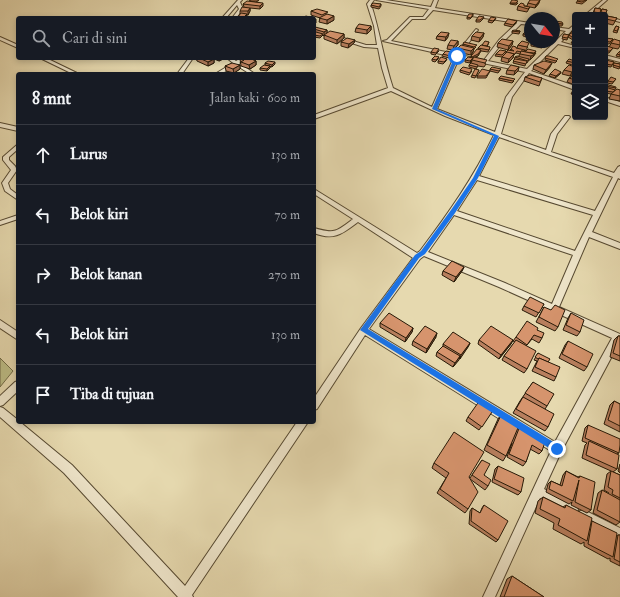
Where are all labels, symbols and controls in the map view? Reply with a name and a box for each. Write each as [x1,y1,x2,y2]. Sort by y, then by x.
north arrow [524,12,560,48]
map controls [572,12,608,120]
button: + [572,12,608,48]
search box [16,16,316,60]
icon: search [30,27,52,49]
text: Cari di sini [62,29,127,48]
route start [448,47,466,65]
button: − [572,48,608,84]
button: layers [572,84,608,120]
text: 8 mnt [32,88,71,109]
text: Jalan kaki · 600 m [210,90,300,106]
icon: ahead [32,144,54,166]
text: Lurus [70,145,107,164]
text: 130 m [271,147,300,163]
icon: left [32,204,54,226]
text: Belok kiri [70,205,128,224]
text: 70 m [275,207,300,223]
icon: right [32,264,54,286]
text: Belok kanan [70,265,142,284]
text: 270 m [268,267,300,283]
icon: left [32,324,54,346]
text: Belok kiri [70,325,128,344]
text: 130 m [271,327,300,343]
icon: arrive [32,384,54,406]
text: Tiba di tujuan [70,385,154,404]
route end [548,440,566,458]

